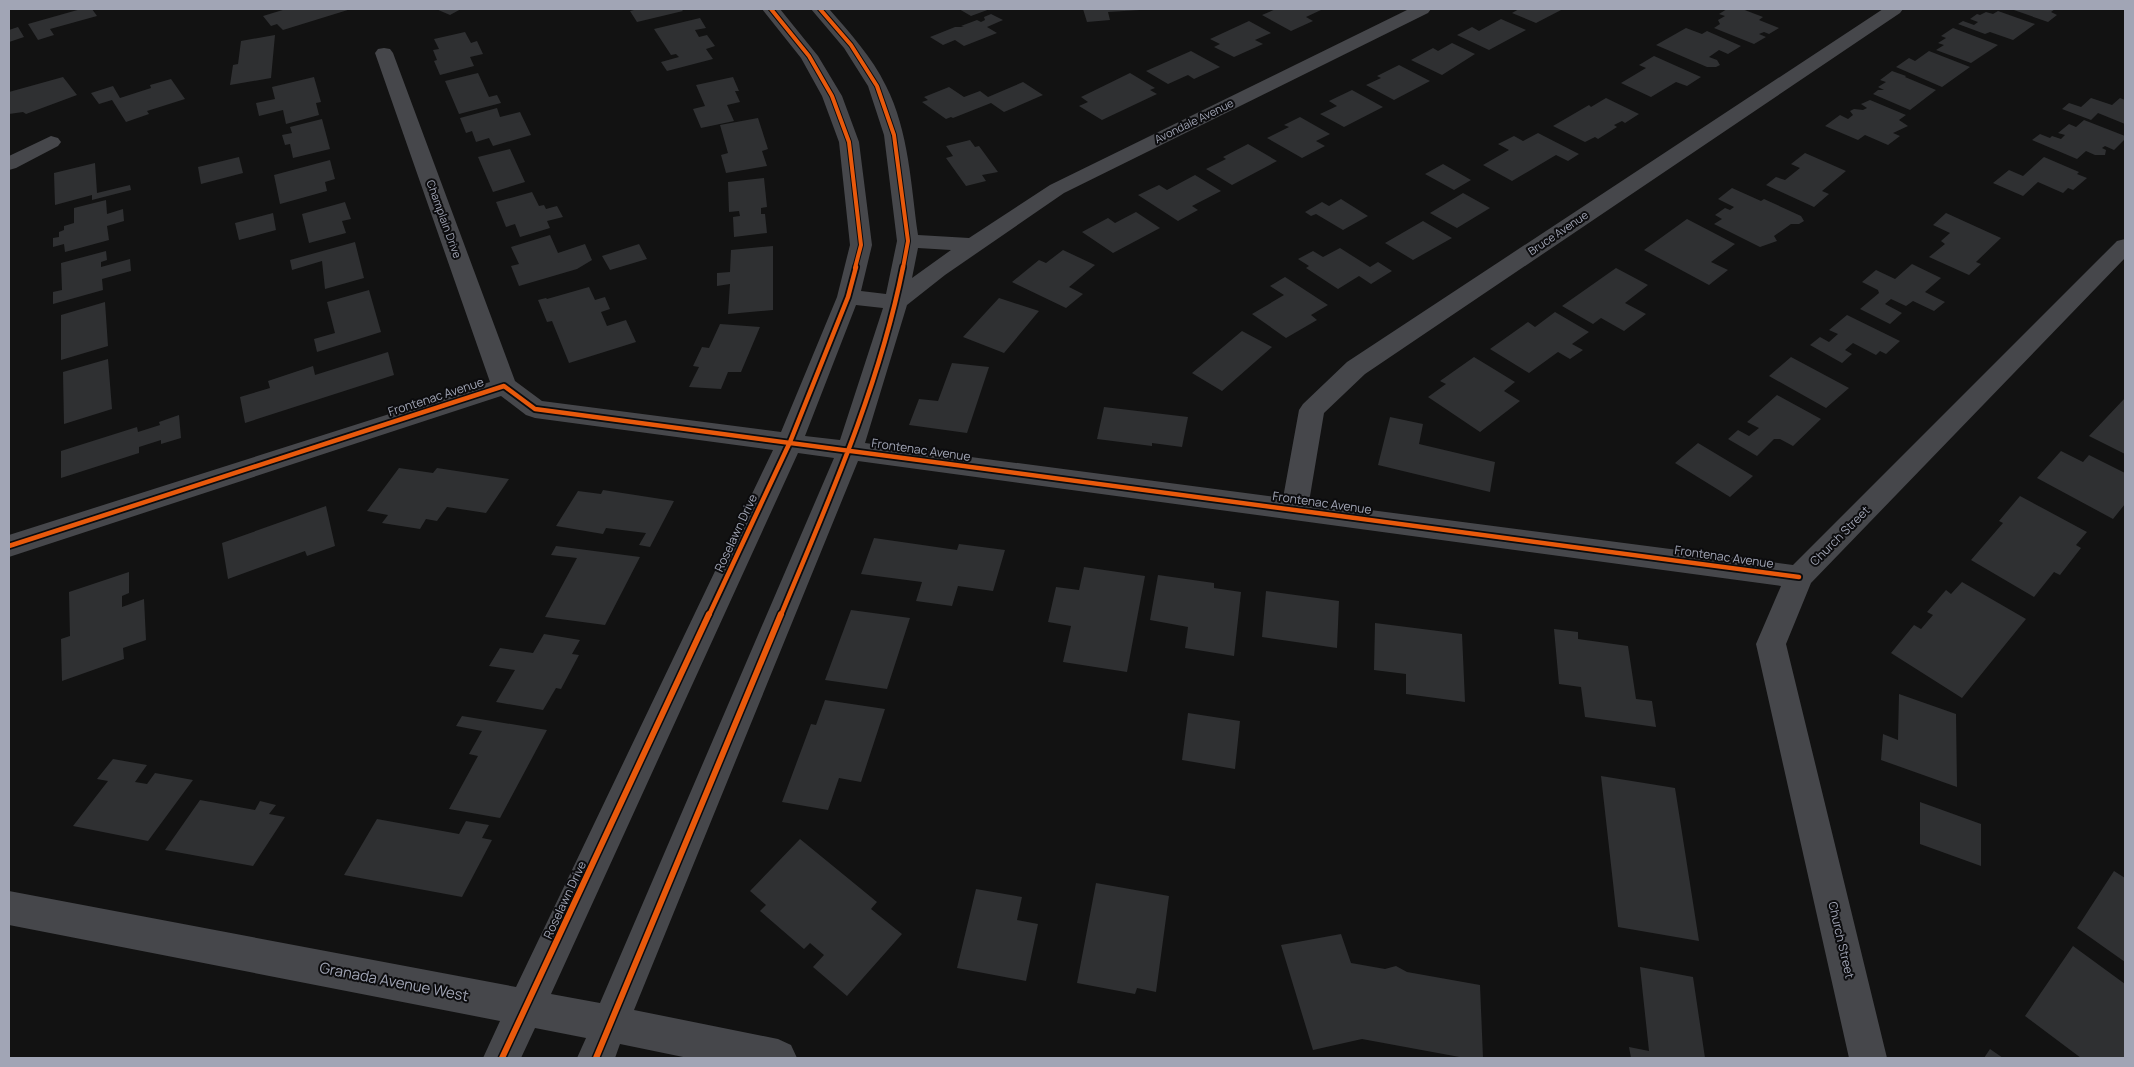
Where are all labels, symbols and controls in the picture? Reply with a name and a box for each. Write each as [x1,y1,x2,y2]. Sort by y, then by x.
street label: Avondale Avenue [1152,95,1236,146]
street label: Champlain Drive [423,178,466,260]
street label: Bruce Avenue [1525,207,1591,258]
street label: Frontenac Avenue [386,373,486,420]
street label: Frontenac Avenue [870,434,972,465]
street label: Frontenac Avenue [1271,487,1373,518]
street label: Roselawn Drive [710,491,761,574]
street label: Church Street [1806,502,1874,569]
street label: Frontenac Avenue [1673,541,1775,572]
street label: Roselawn Drive [539,858,590,941]
street label: Church Street [1824,900,1859,980]
street label: Granada Avenue West [318,957,471,1006]

